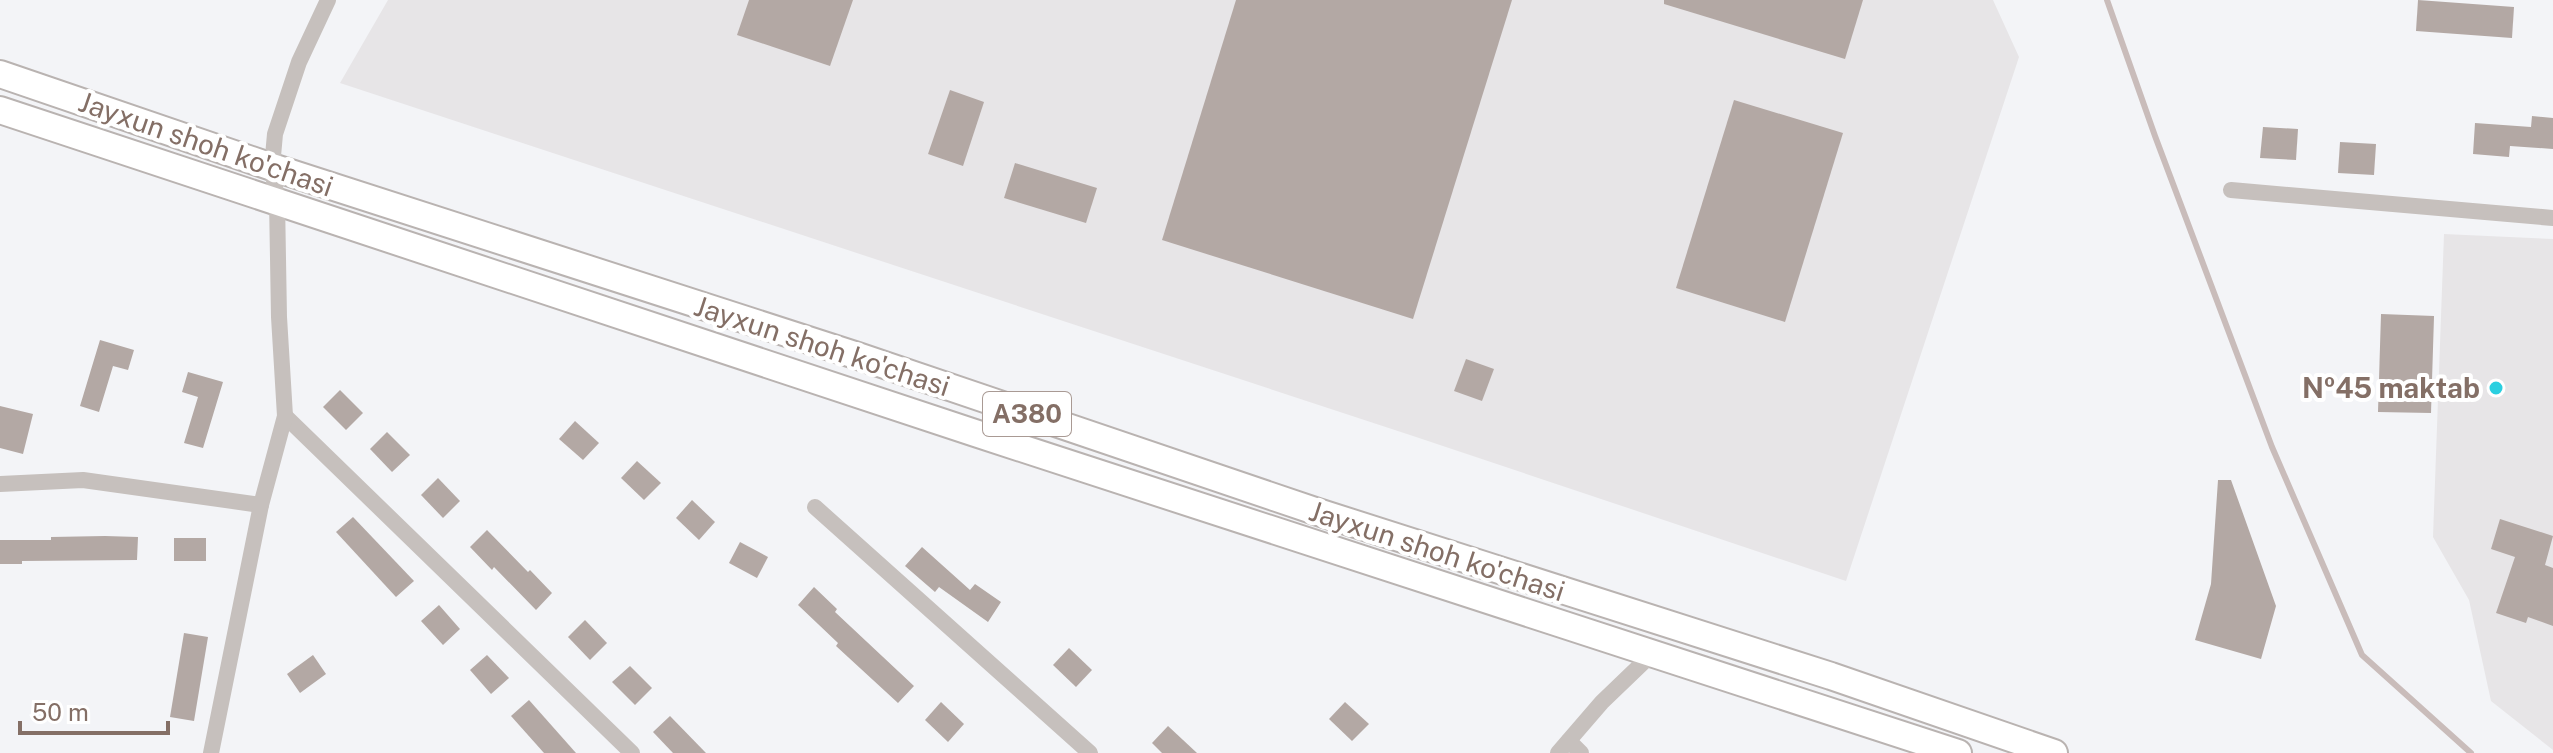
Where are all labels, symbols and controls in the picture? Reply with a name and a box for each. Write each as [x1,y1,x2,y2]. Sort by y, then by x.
street label: Jayxun shoh ko'chasi [75,84,338,203]
street label: Jayxun shoh ko'chasi [690,289,954,402]
place label: №45 maktab [2302,371,2480,404]
marker: №45 maktab [2487,379,2505,397]
road number: A380 [983,392,1071,436]
street label: Jayxun shoh ko'chasi [1305,494,1569,607]
scale bar [20,685,168,735]
text: 50 m [32,698,89,726]

